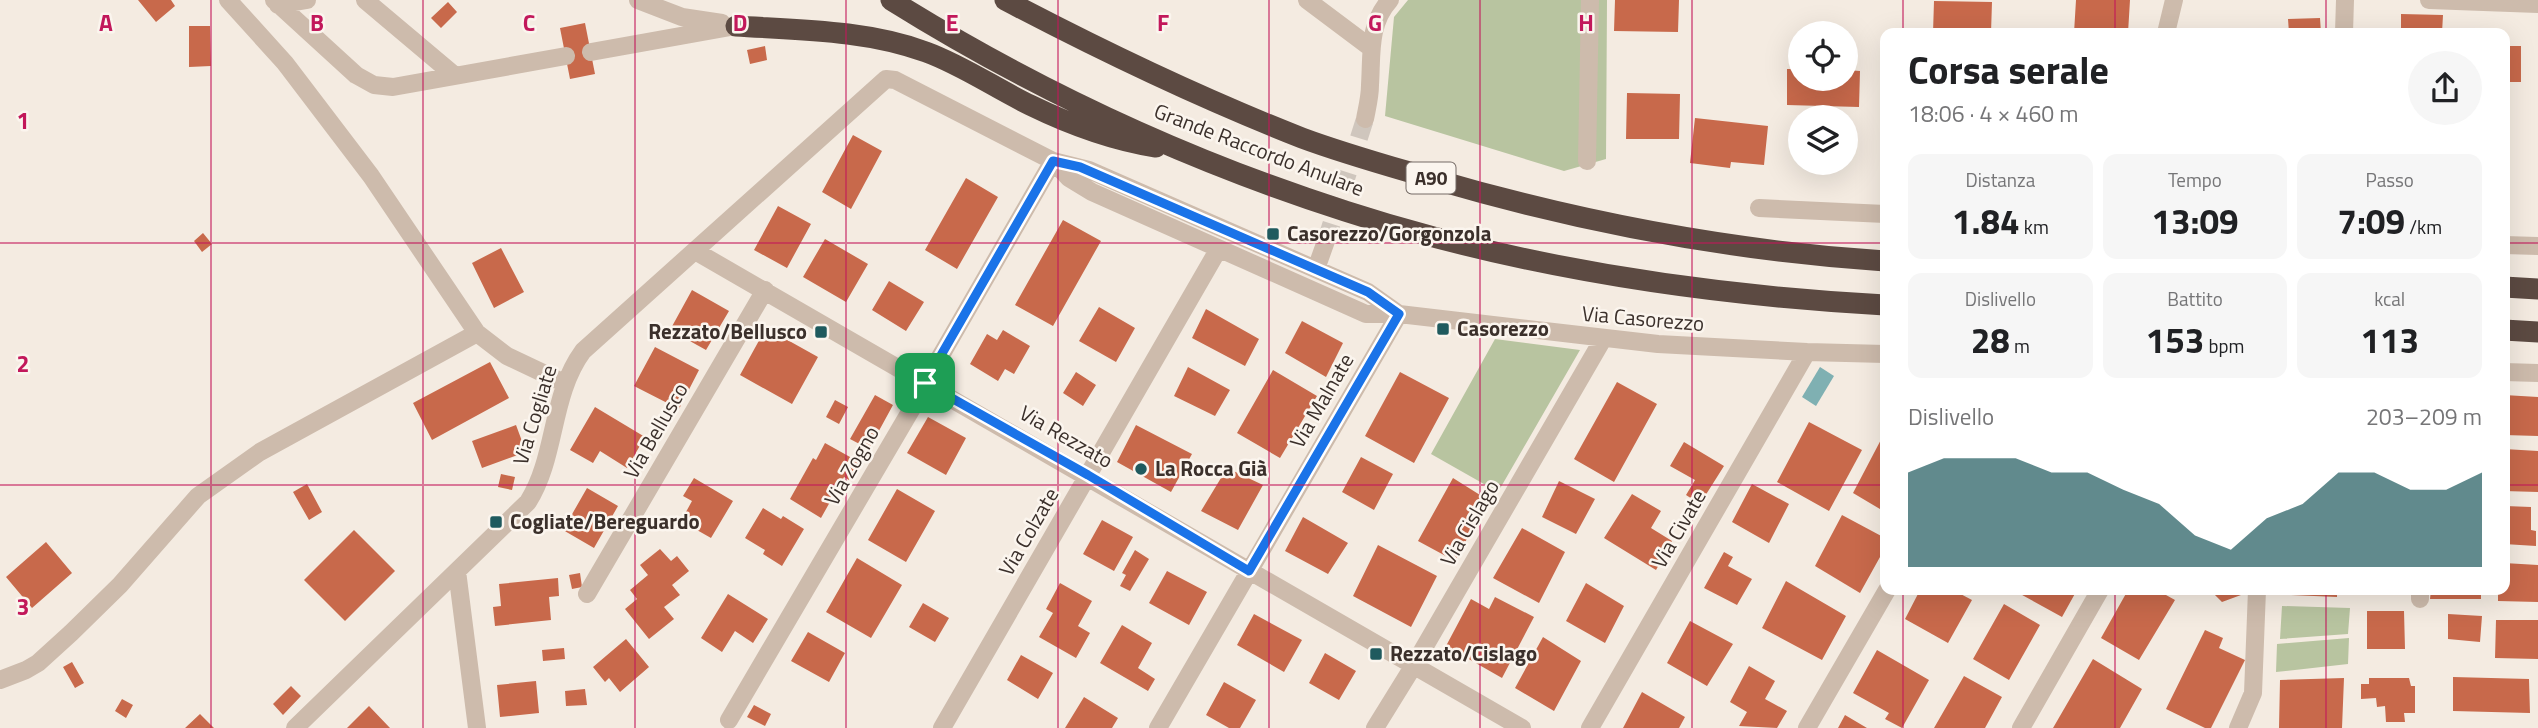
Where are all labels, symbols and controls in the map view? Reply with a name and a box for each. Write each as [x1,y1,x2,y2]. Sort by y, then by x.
text: A [99,5,113,40]
text: B [310,5,324,40]
text: C [523,5,535,40]
text: D [733,5,747,40]
text: E [946,5,958,40]
text: F [1157,5,1169,40]
text: G [1368,5,1382,40]
text: H [1578,5,1594,40]
map controls [1788,21,1858,175]
button: locate [1788,21,1858,91]
text: Corsa serale [1908,41,2109,99]
button: share [2408,51,2482,125]
street label: Grande Raccordo Anulare [1150,94,1369,204]
text: 18:06 · 4 × 460 m [1908,96,2078,131]
text: 1 [17,103,29,138]
button: layers [1788,105,1858,175]
road number: A90 [1406,162,1456,194]
text: Distanza [1965,165,2035,194]
text: Tempo [2168,165,2222,194]
text: Passo [2365,165,2414,194]
text: 1.84 [1952,194,2020,248]
text: 13:09 [2151,194,2239,248]
text: 7:09 [2337,194,2405,248]
text: km [2020,212,2049,241]
text: /km [2405,212,2442,241]
place label: Casorezzo/Gorgonzola [1287,217,1492,249]
marker: Casorezzo/Gorgonzola [1265,226,1281,242]
text: Dislivello [1965,284,2036,313]
text: Battito [2167,284,2223,313]
text: kcal [2374,284,2405,313]
street label: Via Casorezzo [1581,297,1706,339]
place label: Casorezzo [1457,312,1549,344]
text: 28 [1971,313,2010,367]
text: 153 [2146,313,2204,367]
text: 113 [2360,313,2419,367]
place label: Rezzato/Bellusco [648,315,807,347]
marker: Casorezzo [1435,321,1451,337]
marker: Rezzato/Bellusco [813,324,829,340]
text: m [2010,331,2030,360]
text: bpm [2204,331,2244,360]
text: 2 [17,346,29,381]
street label: Via Malnate [1281,347,1361,454]
pin [895,353,955,413]
street label: Via Cogliate [504,361,564,469]
icon: arrive [906,364,944,402]
street label: Via Bellusco [615,376,696,485]
street label: Via Rezzato [1014,396,1119,476]
text: Dislivello [1908,399,1994,434]
text: 203–209 m [2366,399,2482,434]
street label: Via Zogno [815,420,887,511]
place label: La Rocca Già [1155,452,1268,484]
marker: La Rocca Già [1133,461,1149,477]
street label: Via Cislago [1432,473,1507,572]
street label: Via Colzate [990,481,1066,582]
street label: Via Civate [1643,483,1714,574]
place label: Cogliate/Bereguardo [510,505,700,537]
marker: Cogliate/Bereguardo [488,514,504,530]
text: 3 [17,589,29,624]
place label: Rezzato/Cislago [1390,637,1537,669]
marker: Rezzato/Cislago [1368,646,1384,662]

